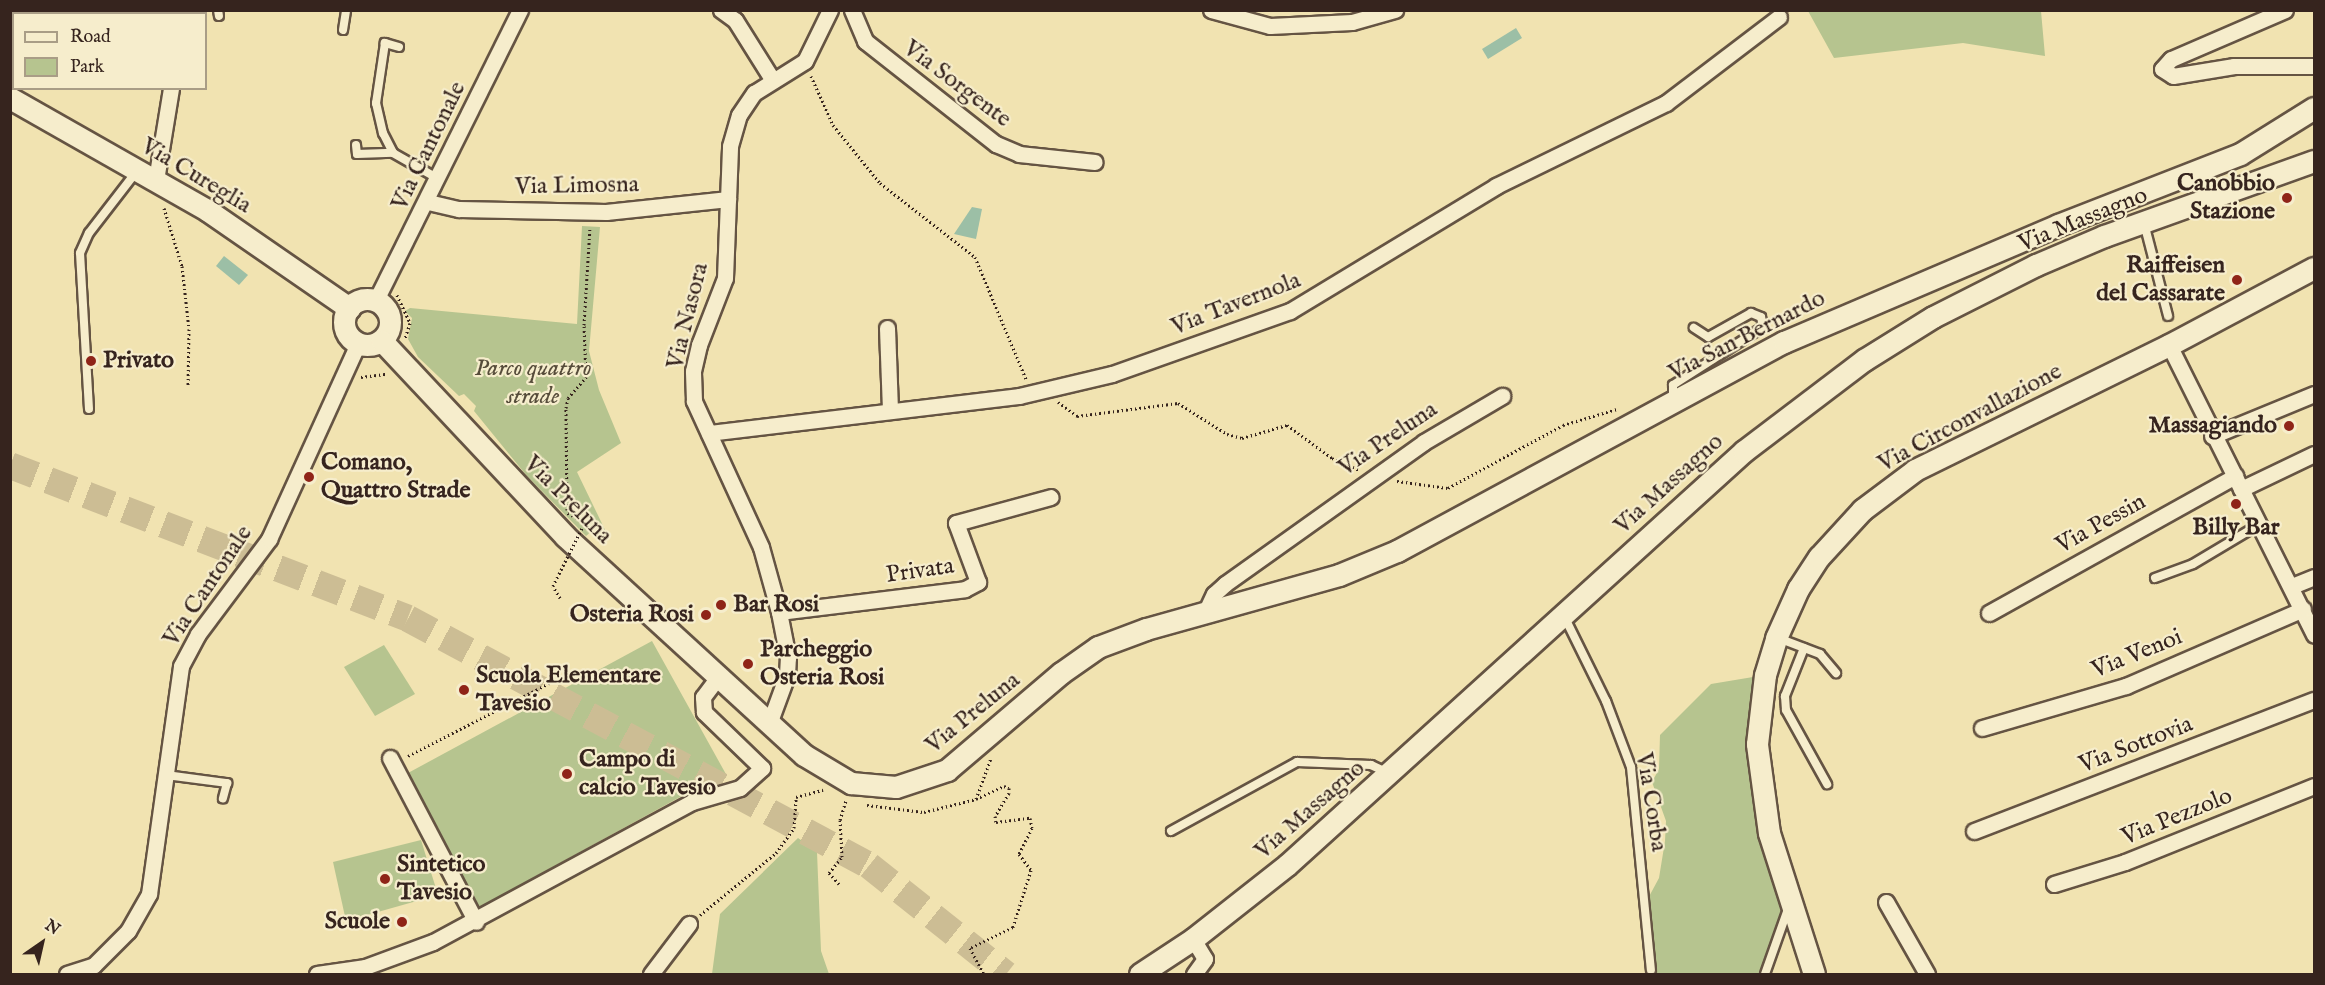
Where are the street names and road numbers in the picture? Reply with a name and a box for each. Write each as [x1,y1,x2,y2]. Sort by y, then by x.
street label: Via Sorgente [897,34,1017,134]
street label: Via Cantonale [385,77,473,215]
street label: Via Cureglia [136,132,256,220]
street label: Via Limosna [515,171,639,201]
street label: Via Massagno [2014,181,2152,259]
street label: Via Nasora [661,260,715,372]
street label: Via Tavernola [1167,266,1305,342]
street label: Via San Bernardo [1664,284,1830,388]
street label: Via Circonvallazione [1873,357,2067,479]
street label: Via Preluna [1333,395,1443,483]
street label: Via Massagno [1609,428,1729,540]
street label: Via Preluna [518,450,618,550]
street label: Via Pessin [2051,488,2151,560]
street label: Via Cantonale [157,520,259,652]
street label: Privata [884,552,956,590]
street label: Via Venoi [2087,623,2187,685]
street label: Via Preluna [920,666,1026,760]
street label: Via Sottovia [2075,710,2197,780]
street label: Via Corba [1629,750,1673,854]
street label: Via Massagno [1249,754,1371,866]
street label: Via Pezzolo [2117,782,2237,852]

